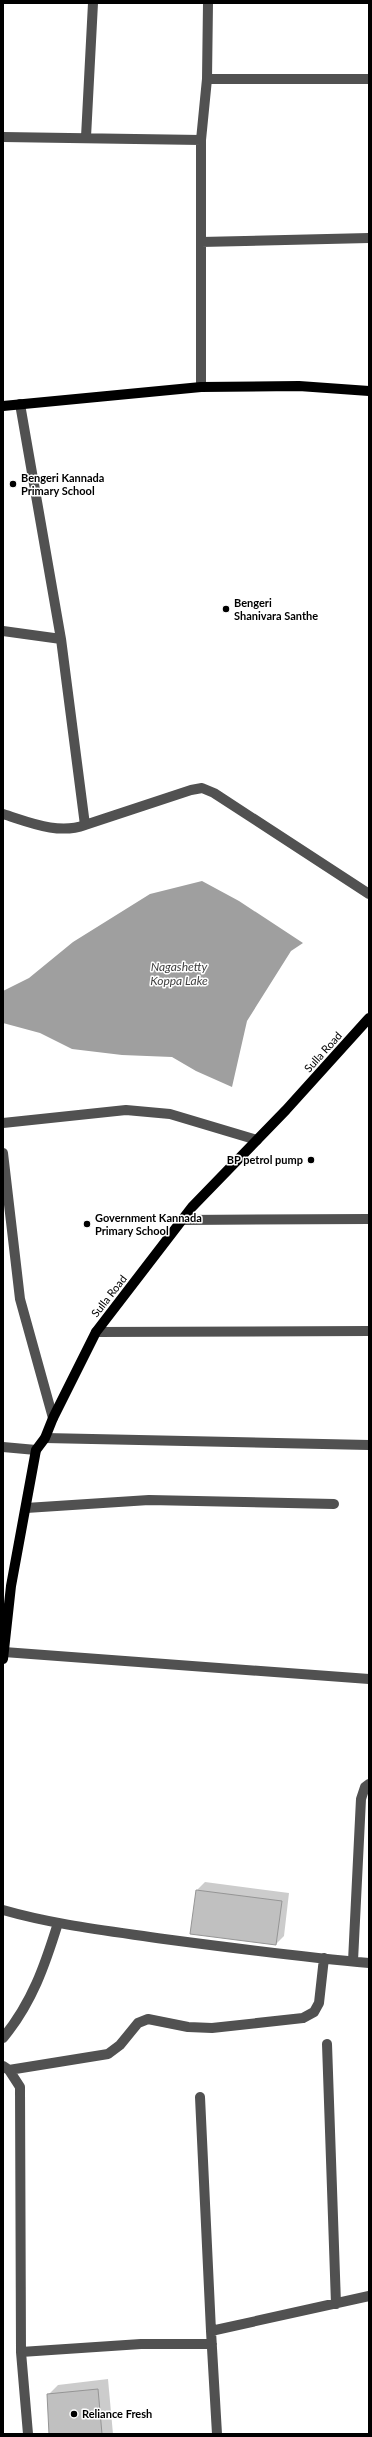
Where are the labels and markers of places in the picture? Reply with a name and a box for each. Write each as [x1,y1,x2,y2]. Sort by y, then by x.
place label: Bengeri Kannada Primary School [21,471,104,497]
marker: Bengeri Kannada Primary School [8,479,18,489]
place label: Bengeri Shanivara Santhe [234,596,318,622]
marker: Bengeri Shanivara Santhe [221,604,231,614]
place label: BP petrol pump [227,1153,303,1166]
marker: BP petrol pump [306,1155,316,1165]
place label: Government Kannada Primary School [95,1211,202,1237]
marker: Government Kannada Primary School [82,1219,92,1229]
place label: Reliance Fresh [82,2407,152,2420]
marker: Reliance Fresh [69,2409,79,2419]

